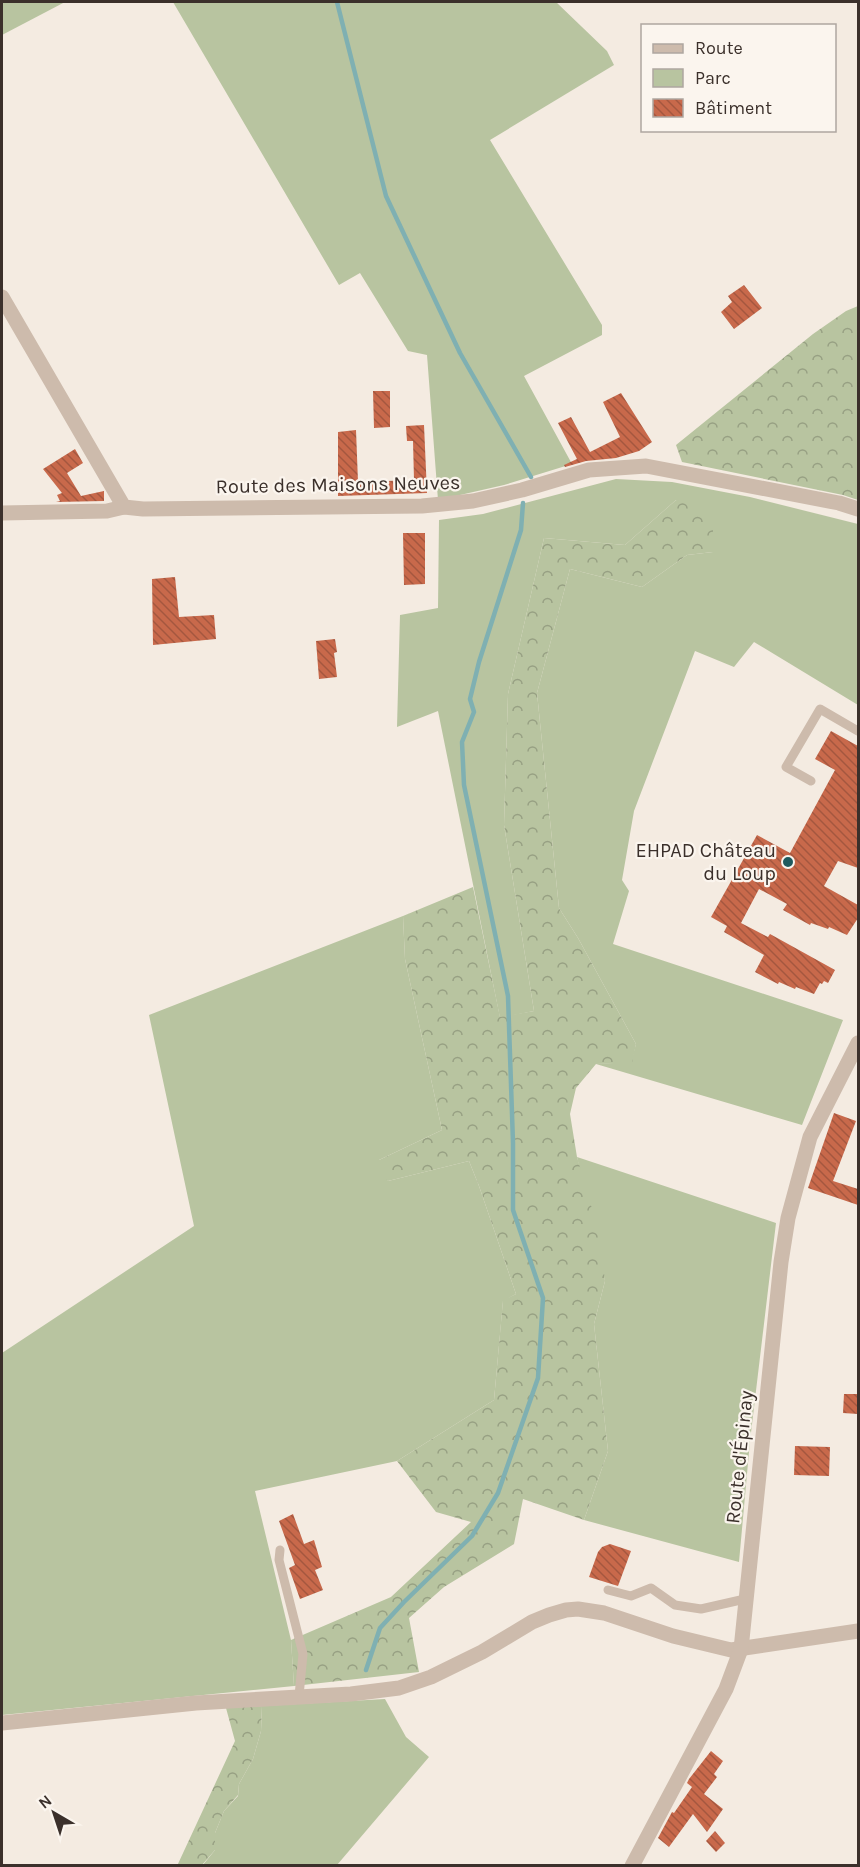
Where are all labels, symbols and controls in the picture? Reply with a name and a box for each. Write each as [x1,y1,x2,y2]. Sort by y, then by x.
legend [641,24,836,132]
text: Route [695,37,743,59]
text: Parc [695,67,731,89]
text: Bâtiment [695,97,772,119]
street label: Route des Maisons Neuves [215,471,461,498]
place label: EHPAD Château du Loup [635,839,776,885]
marker: EHPAD Château du Loup [781,855,795,869]
street label: Route d'Épinay [720,1389,758,1525]
north arrow [24,1783,84,1843]
text: N [34,1791,55,1813]

